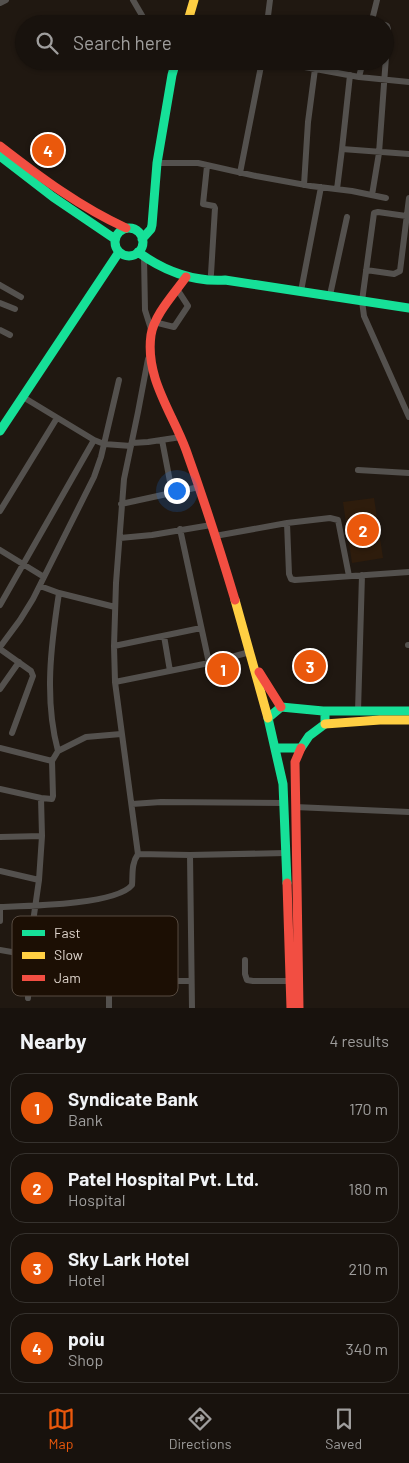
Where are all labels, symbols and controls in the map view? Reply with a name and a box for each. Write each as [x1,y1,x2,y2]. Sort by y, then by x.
search box [15,15,394,70]
icon: search [33,29,61,57]
text: Search here [73,31,172,54]
pin: 4 [32,131,64,169]
your location [164,478,190,504]
pin: 2 [347,511,379,549]
pin: 3 [294,647,326,685]
pin: 1 [207,650,239,688]
legend [12,916,178,996]
text: Fast [54,924,80,941]
text: Slow [54,946,83,963]
text: Jam [54,969,81,986]
text: Nearby [20,1028,86,1053]
text: 4 results [329,1031,389,1050]
text: Syndicate Bank [68,1087,198,1110]
text: 1 [34,1099,40,1118]
text: 170 m [349,1099,388,1118]
text: Bank [68,1110,103,1129]
text: Patel Hospital Pvt. Ltd. [68,1167,259,1190]
text: 2 [33,1179,41,1198]
text: 180 m [349,1179,388,1198]
text: Hospital [68,1190,125,1209]
text: Sky Lark Hotel [68,1247,189,1270]
text: 3 [33,1259,41,1278]
text: 210 m [349,1259,388,1278]
text: Hotel [68,1270,105,1289]
text: poiu [68,1327,105,1350]
text: 4 [32,1339,42,1358]
text: 340 m [345,1339,388,1358]
text: Shop [68,1350,103,1369]
tab: Map [47,1405,75,1452]
tab: Directions [169,1405,231,1452]
tab: Saved [325,1405,362,1452]

